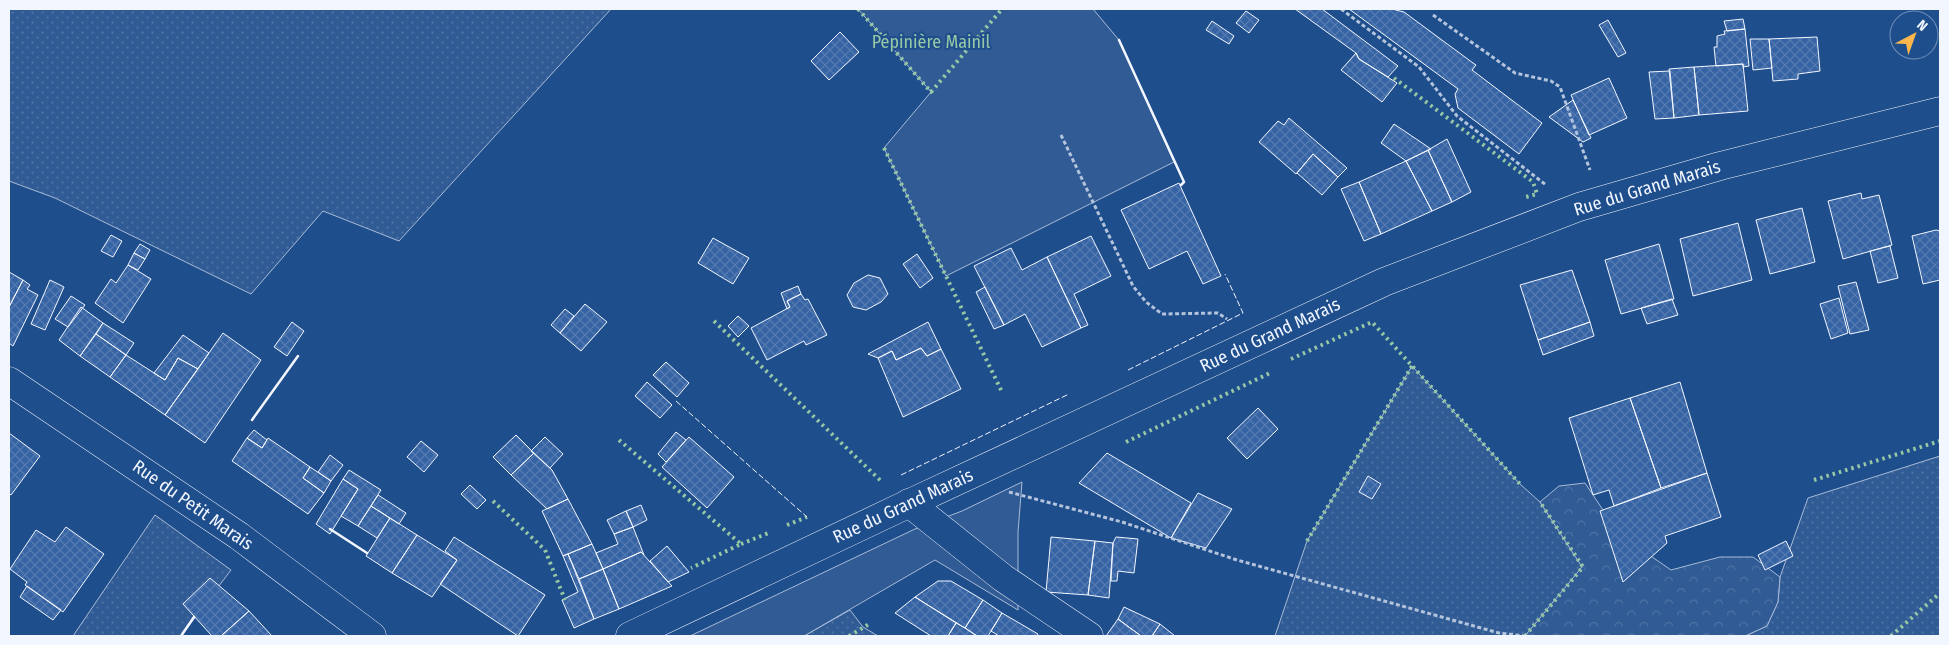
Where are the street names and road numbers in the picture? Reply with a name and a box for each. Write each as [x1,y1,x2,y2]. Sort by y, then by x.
street label: Rue du Grand Marais [1571,155,1723,221]
street label: Rue du Grand Marais [1196,293,1344,377]
street label: Rue du Petit Marais [128,455,258,555]
street label: Rue du Grand Marais [829,464,977,548]

